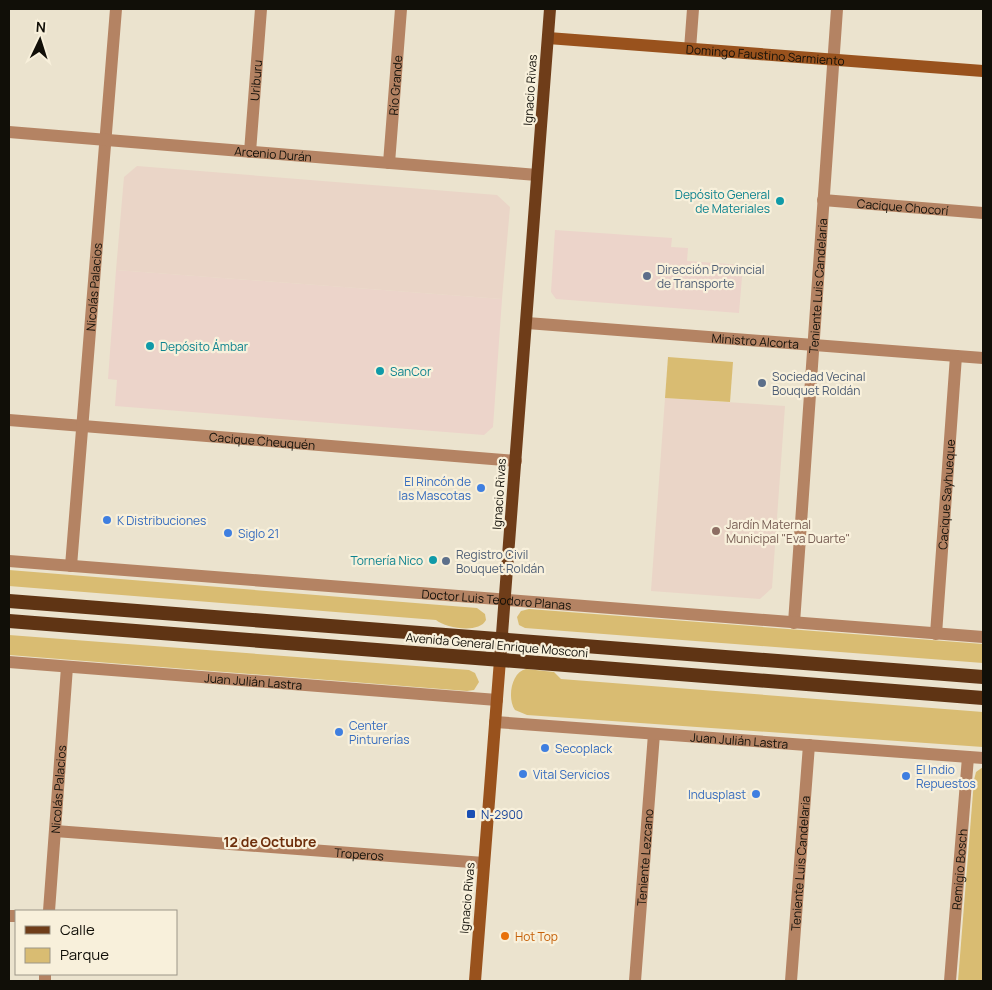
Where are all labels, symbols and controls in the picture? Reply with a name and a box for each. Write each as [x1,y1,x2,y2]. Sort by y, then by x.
north arrow [15,15,65,65]
text: N [35,17,47,36]
street label: Domingo Faustino Sarmiento [685,40,845,69]
street label: Río Grande [384,54,406,116]
street label: Ignacio Rivas [519,54,541,126]
street label: Uriburu [245,59,266,101]
street label: Arcenio Durán [234,142,313,165]
place label: Depósito General de Materiales [675,186,770,217]
street label: Cacique Chocorí [856,194,949,219]
marker: Depósito General de Materiales [774,195,786,207]
street label: Teniente Luis Candelaria [804,218,831,354]
street label: Nicolás Palacios [82,242,106,332]
place label: Dirección Provincial de Transporte [657,261,764,292]
marker: Dirección Provincial de Transporte [641,270,653,282]
street label: Ministro Alcorta [711,329,800,352]
place label: Depósito Ámbar [160,338,249,355]
marker: Depósito Ámbar [144,340,156,352]
place label: SanCor [390,363,432,380]
marker: SanCor [374,365,386,377]
place label: Sociedad Vecinal Bouquet Roldán [772,368,865,399]
marker: Sociedad Vecinal Bouquet Roldán [756,377,768,389]
street label: Cacique Cheuquén [208,428,316,453]
street label: Cacique Sayhueque [934,438,959,550]
street label: Ignacio Rivas [488,458,510,530]
place label: El Rincón de las Mascotas [398,473,471,504]
marker: El Rincón de las Mascotas [475,482,487,494]
place label: K Distribuciones [117,512,206,529]
marker: K Distribuciones [101,514,113,526]
place label: Jardín Maternal Municipal "Eva Duarte" [726,516,850,547]
place label: Siglo 21 [238,525,279,542]
marker: Jardín Maternal Municipal "Eva Duarte" [710,525,722,537]
marker: Siglo 21 [222,527,234,539]
place label: Registro Civil Bouquet Roldán [456,546,544,577]
place label: Tornería Nico [351,552,423,569]
marker: Tornería Nico [427,554,439,566]
marker: Registro Civil Bouquet Roldán [440,555,452,567]
street label: Doctor Luis Teodoro Planas [421,585,572,613]
street label: Avenida General Enrique Mosconi [405,629,589,661]
street label: Juan Julián Lastra [204,669,303,693]
place label: Center Pinturerías [349,717,409,748]
marker: Center Pinturerías [333,726,345,738]
street label: Juan Julián Lastra [690,728,789,752]
place label: Secoplack [555,740,613,757]
marker: Secoplack [539,742,551,754]
street label: Nicolás Palacios [46,745,70,834]
place label: El Indio Repuestos [916,761,976,792]
place label: Vital Servicios [533,766,610,783]
marker: Vital Servicios [517,768,529,780]
marker: El Indio Repuestos [900,770,912,782]
place label: Indusplast [688,786,746,803]
marker: Indusplast [750,788,762,800]
street label: Teniente Luis Candelaria [786,795,814,932]
place label: N-2900 [481,806,523,823]
marker: N-2900 [465,808,477,820]
street label: Teniente Lezcano [632,808,657,907]
street label: Remigio Bosch [947,828,971,911]
district label: 12 de Octubre [223,832,317,851]
street label: Troperos [334,843,385,864]
street label: Ignacio Rivas [455,862,479,934]
legend [15,910,178,975]
text: Calle [60,919,95,940]
place label: Hot Top [515,928,558,945]
marker: Hot Top [499,930,511,942]
text: Parque [60,944,109,965]

